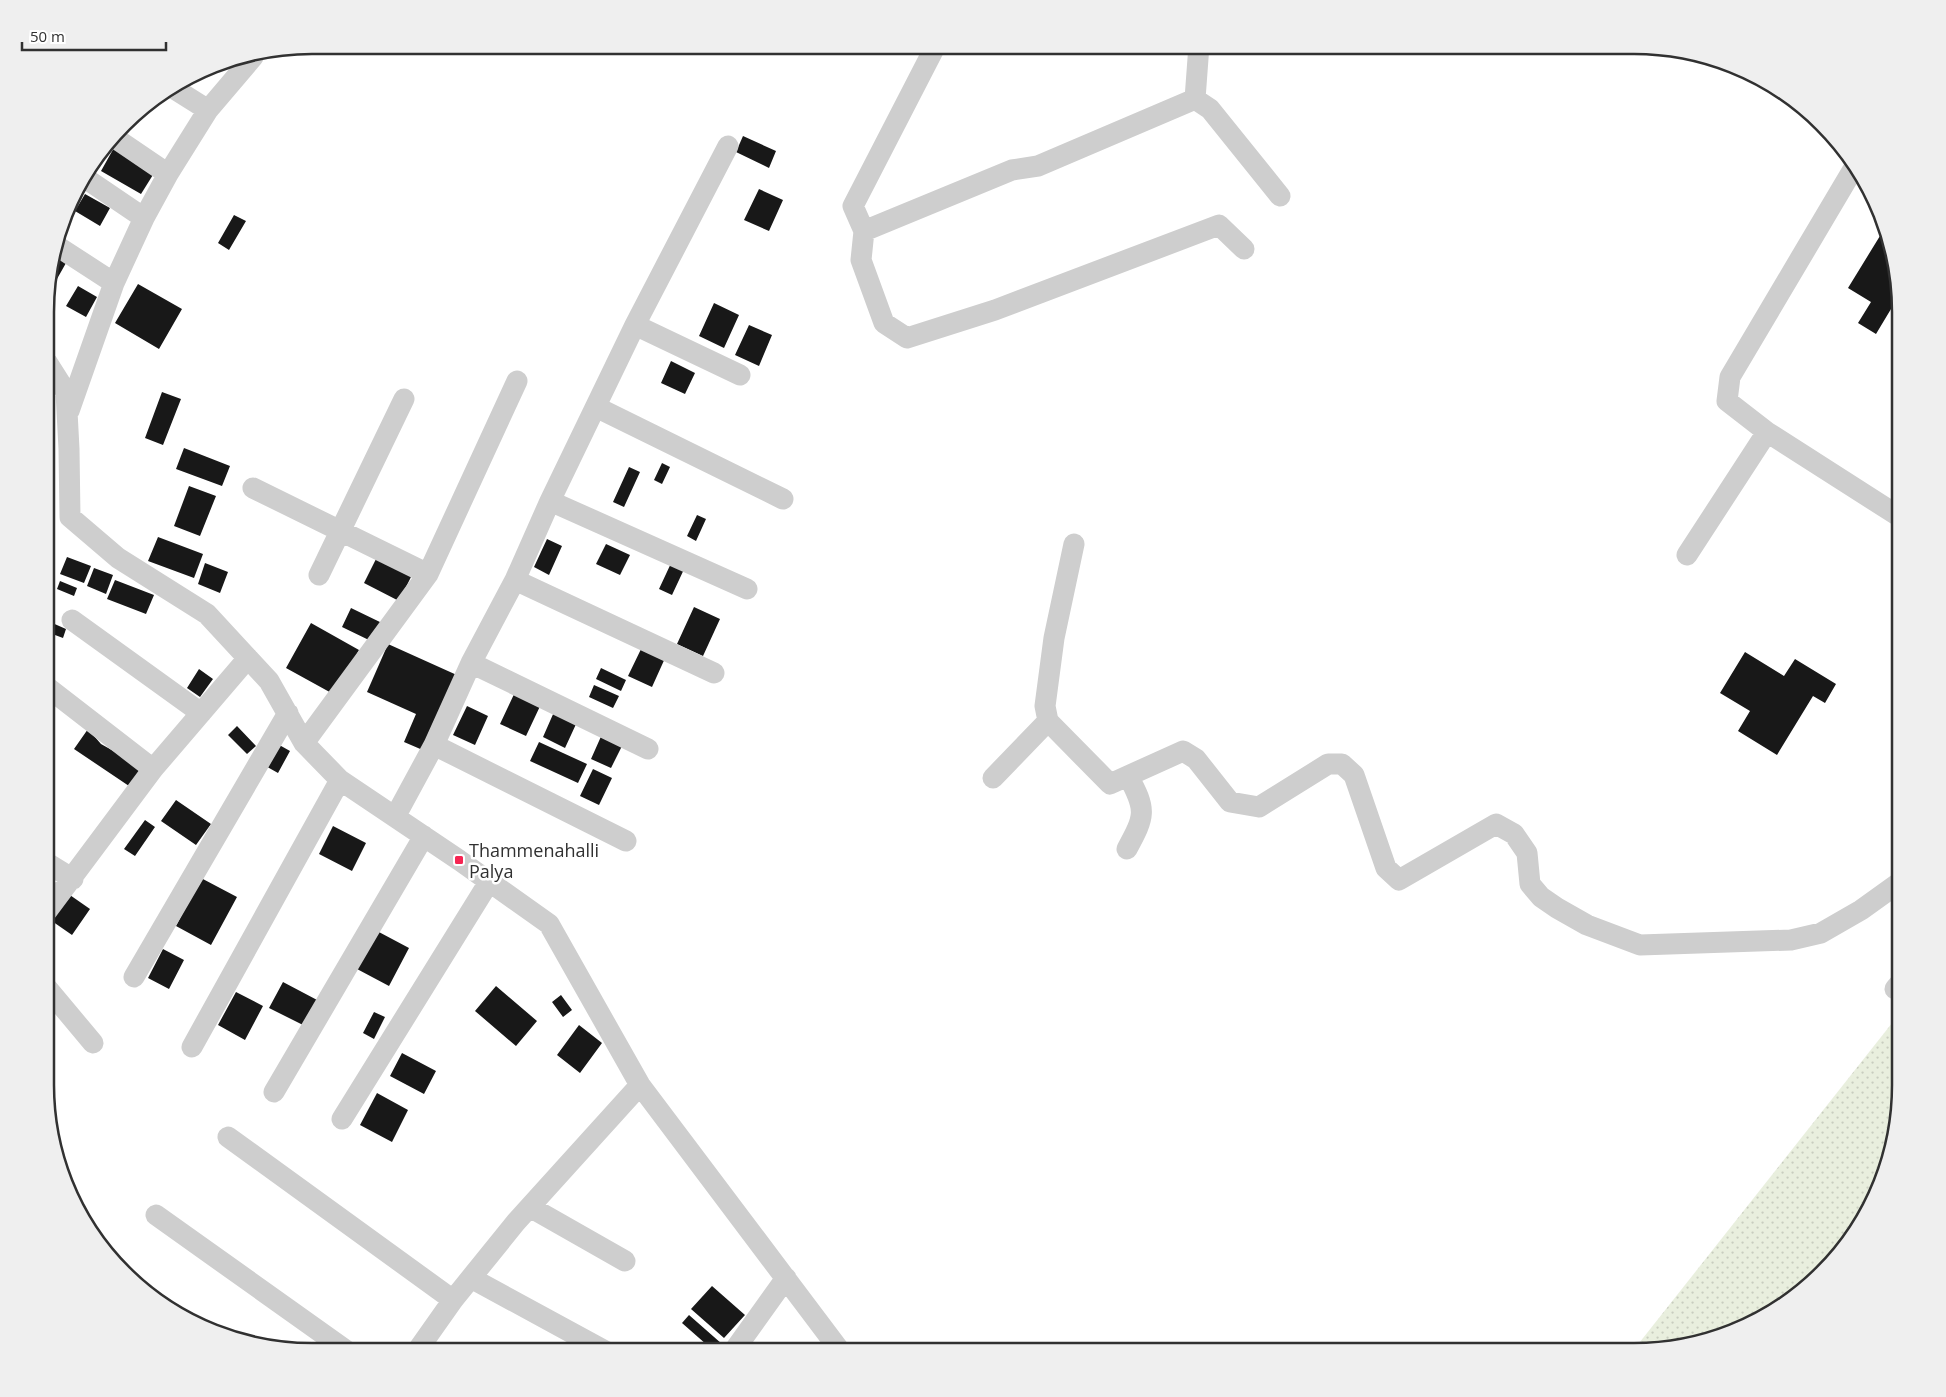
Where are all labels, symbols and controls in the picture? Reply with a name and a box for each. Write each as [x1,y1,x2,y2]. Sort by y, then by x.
scale bar [22,20,166,52]
text: 50 m [30,26,65,46]
place label: Thammenahalli Palya [469,838,599,883]
marker: Thammenahalli Palya [453,854,465,866]

